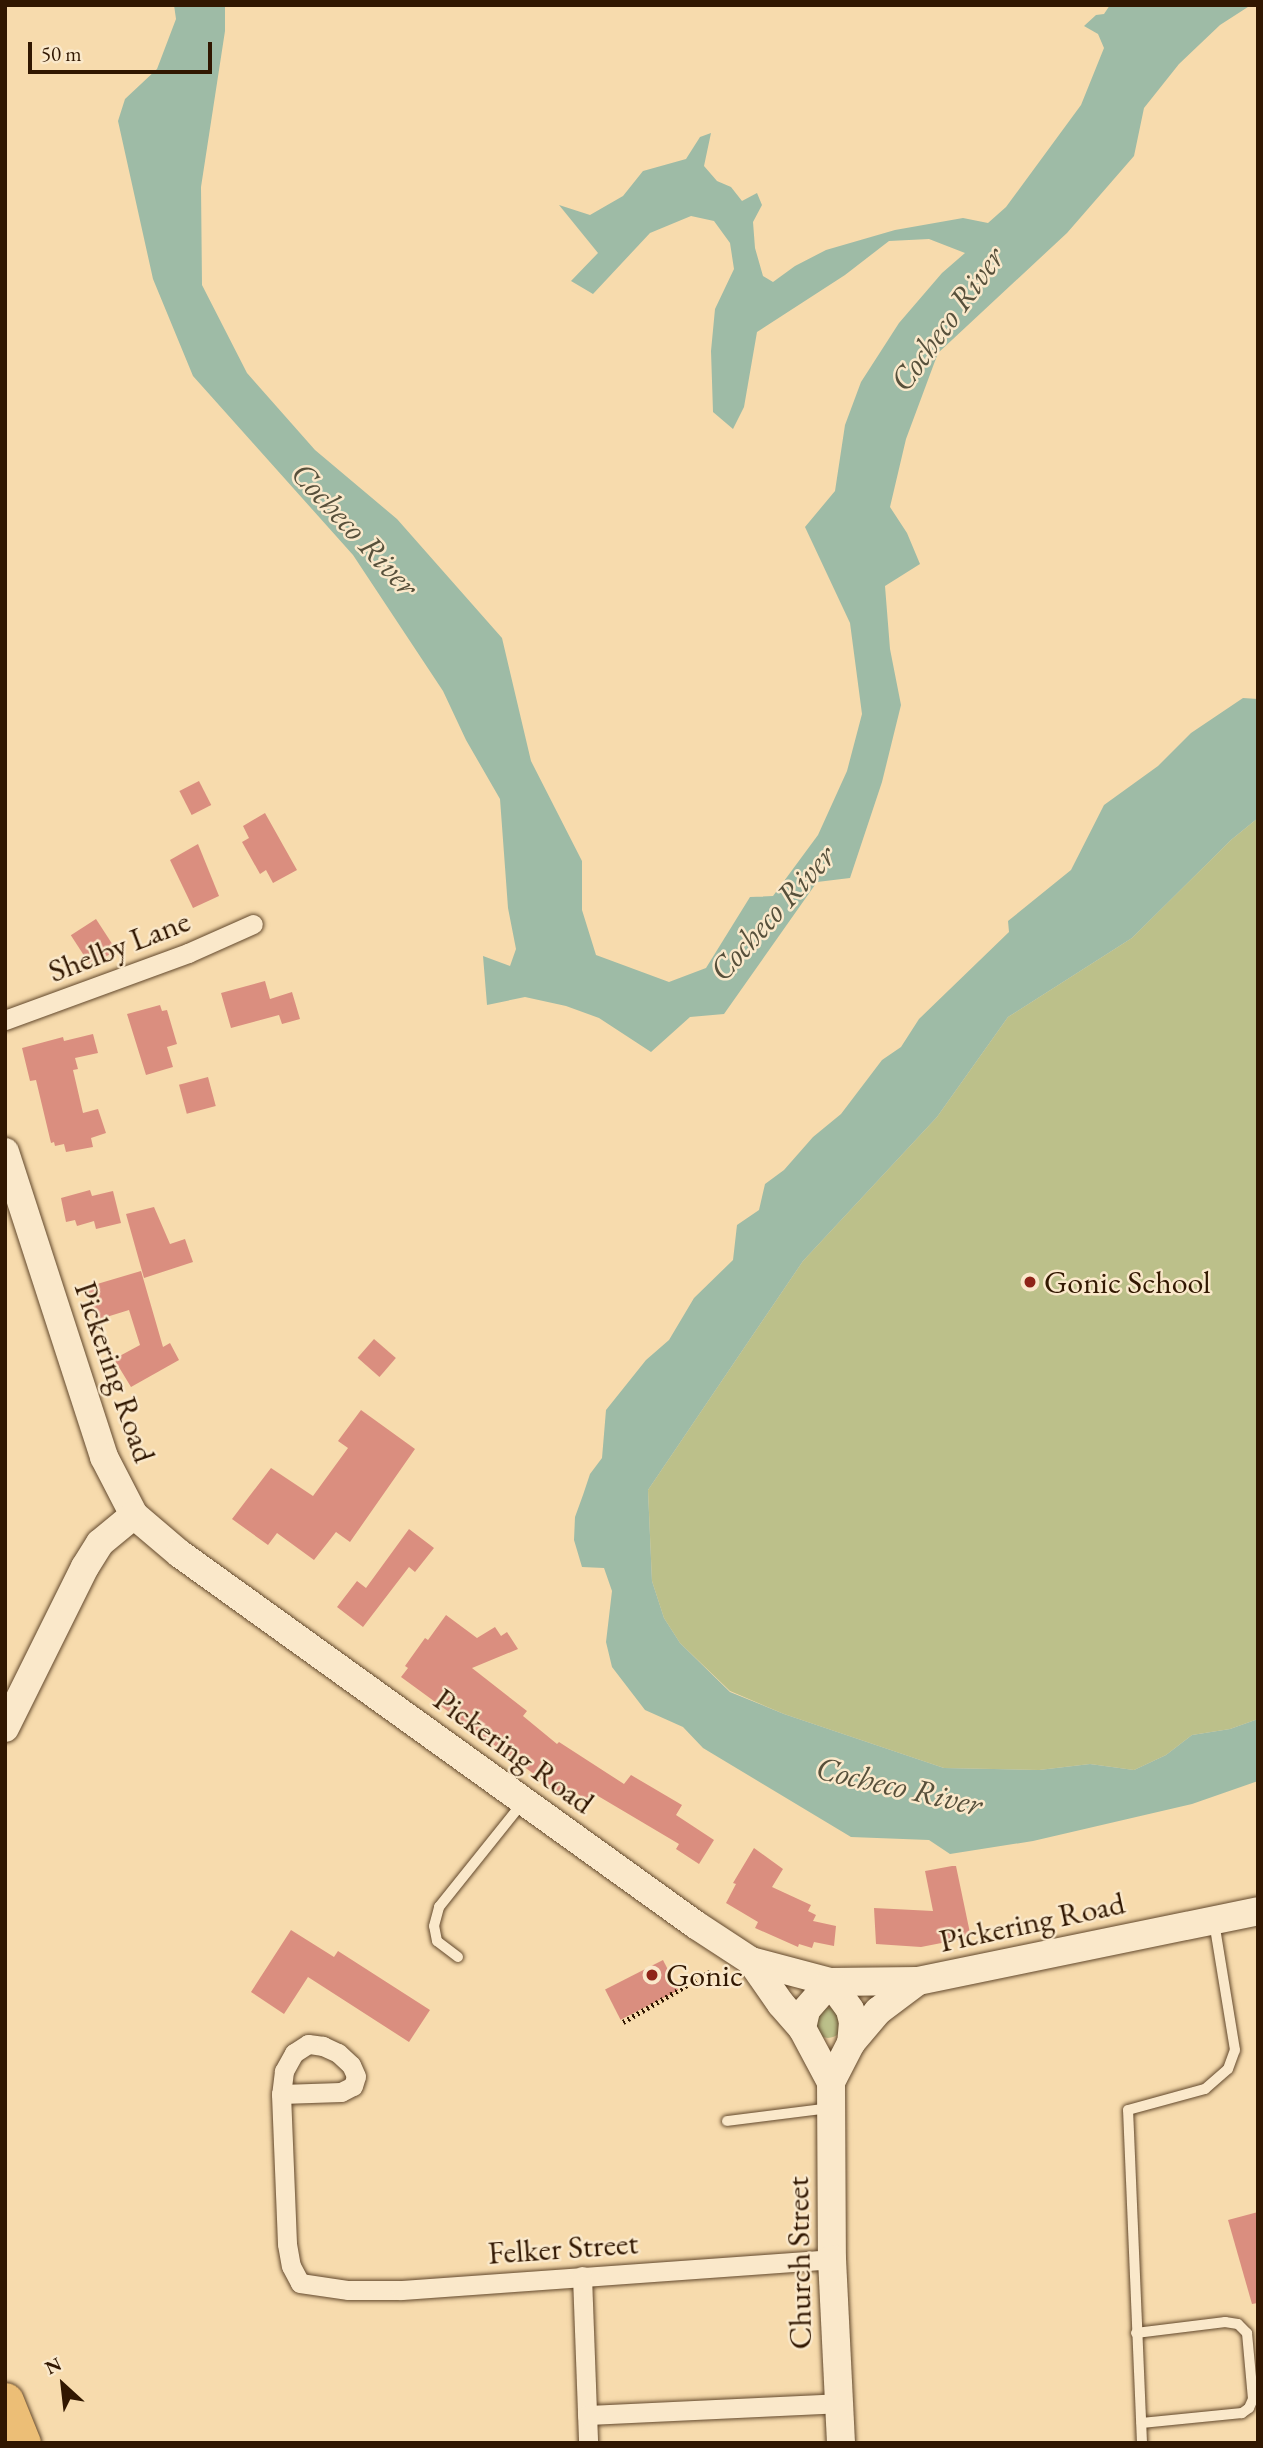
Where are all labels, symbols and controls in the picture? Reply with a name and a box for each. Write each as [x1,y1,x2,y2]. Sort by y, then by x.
scale bar [32,28,215,72]
text: 50 m [41,40,82,67]
water label: Cocheco River [881,239,1013,399]
water label: Cocheco River [283,454,427,604]
water label: Cocheco River [701,837,843,989]
street label: Shelby Lane [43,901,195,991]
place label: Gonic School [1044,1263,1211,1301]
marker: Gonic School [1022,1274,1038,1290]
street label: Pickering Road [66,1277,164,1467]
street label: Pickering Road [426,1680,602,1822]
water label: Cocheco River [812,1748,986,1824]
street label: Pickering Road [936,1884,1128,1960]
place label: Gonic [666,1956,743,1994]
marker: Gonic [644,1967,660,1983]
street label: Church Street [778,2176,820,2350]
street label: Felker Street [487,2224,639,2272]
north arrow [28,2350,98,2420]
text: N [41,2351,66,2380]

